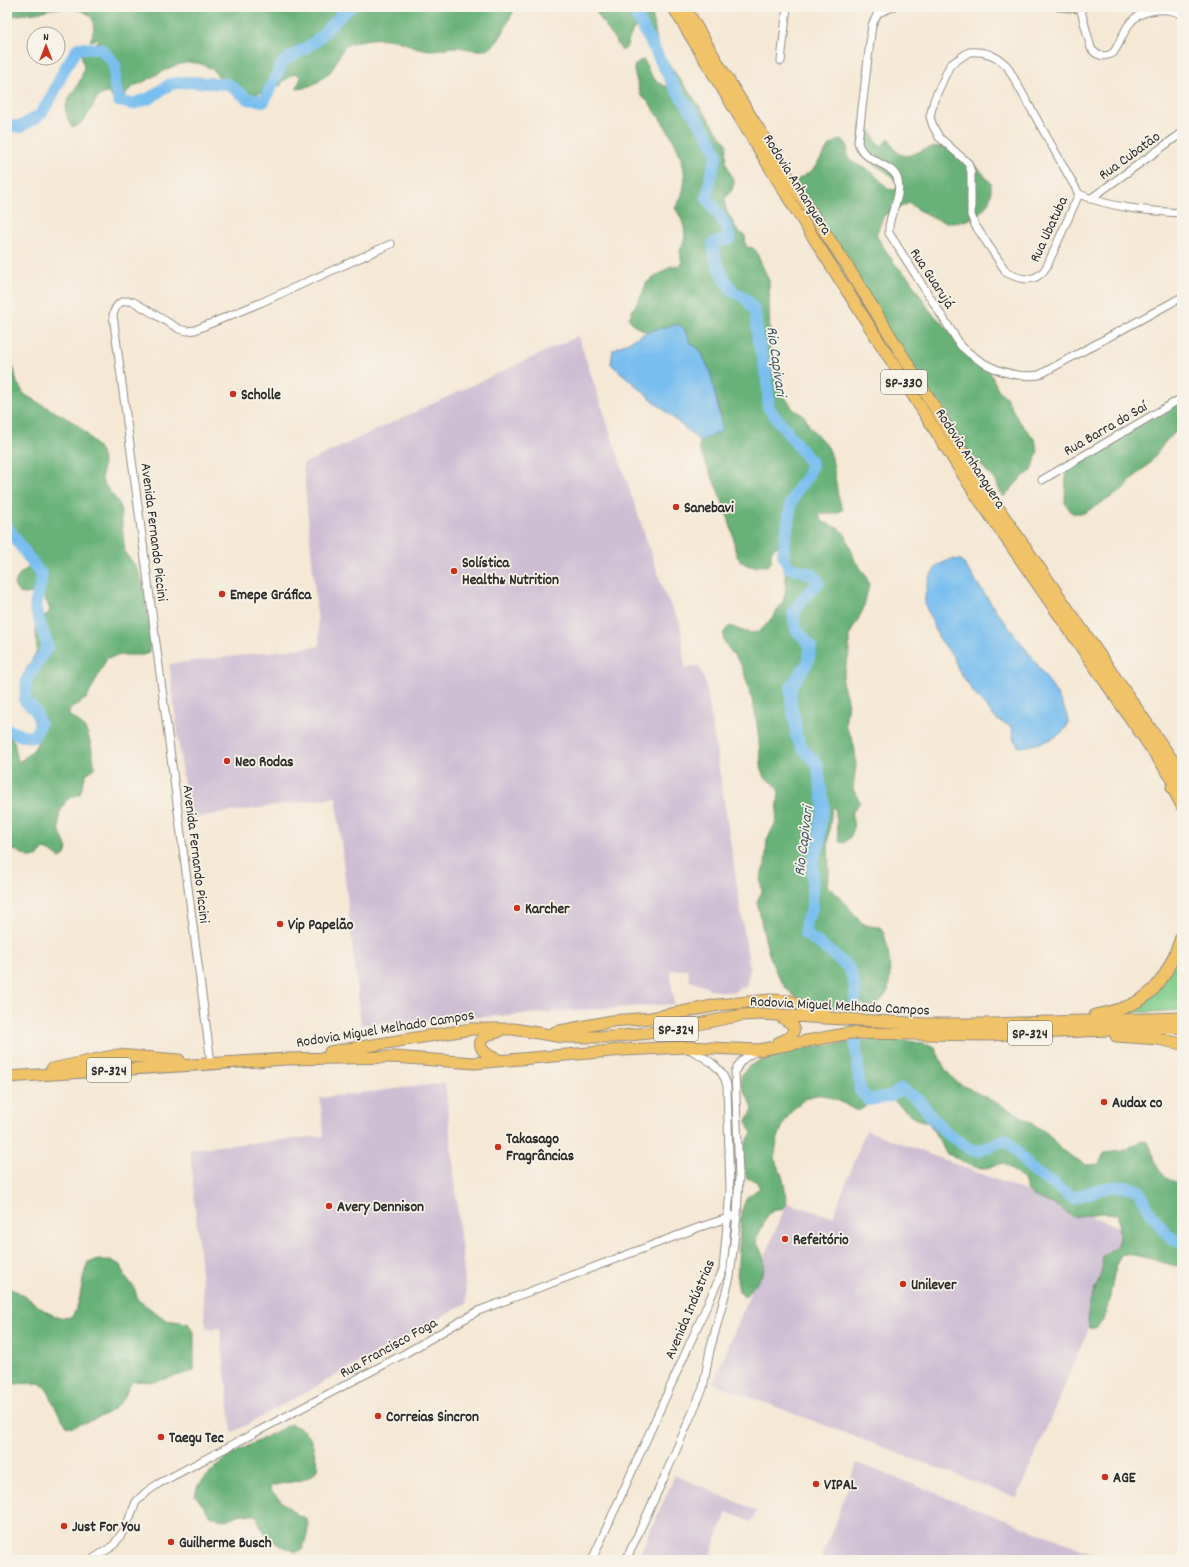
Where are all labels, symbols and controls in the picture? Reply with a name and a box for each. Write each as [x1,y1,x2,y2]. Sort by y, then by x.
north arrow [26,26,66,66]
text: N [43,30,49,46]
street label: Rua Cubatão [1095,127,1166,186]
street label: Rodovia Anhanguera [756,130,837,241]
street label: Rua Ubatuba [1025,192,1075,266]
street label: Rua Guarujá [903,244,960,314]
water label: Rio Capivari [759,325,792,401]
road number: SP-330 [881,370,927,394]
place label: Scholle [241,385,281,407]
marker: Scholle [228,389,238,399]
street label: Rua Barra do Saí [1060,396,1153,463]
street label: Rodovia Anhanguera [929,405,1010,514]
street label: Avenida Fernando Piccini [134,462,172,603]
place label: Sanebavi [684,498,734,520]
marker: Sanebavi [671,502,681,512]
place label: Solística Health& Nutrition [462,553,559,592]
marker: Solística Health& Nutrition [449,566,459,576]
place label: Emepe Gráfica [230,585,312,607]
marker: Emepe Gráfica [217,589,227,599]
place label: Neo Rodas [235,752,294,774]
marker: Neo Rodas [222,756,232,766]
street label: Avenida Fernando Piccini [176,784,214,925]
water label: Rio Capivari [789,802,821,878]
place label: Karcher [525,899,570,921]
marker: Karcher [512,903,522,913]
place label: Vip Papelão [288,915,354,937]
marker: Vip Papelão [275,919,285,929]
street label: Rodovia Miguel Melhado Campos [749,991,930,1023]
street label: Rodovia Miguel Melhado Campos [295,1005,476,1055]
road number: SP-324 [654,1017,698,1041]
road number: SP-324 [1008,1021,1052,1045]
road number: SP-324 [87,1058,131,1082]
place label: Audax co [1112,1093,1163,1115]
marker: Audax co [1099,1097,1109,1107]
place label: Takasago Fragrâncias [506,1129,574,1168]
marker: Takasago Fragrâncias [493,1142,503,1152]
place label: Avery Dennison [337,1197,424,1219]
marker: Avery Dennison [324,1201,334,1211]
place label: Refeitório [793,1230,849,1252]
marker: Refeitório [780,1234,790,1244]
street label: Avenida Indústrias [660,1256,722,1363]
place label: Unilever [911,1275,957,1297]
marker: Unilever [898,1279,908,1289]
street label: Rua Francisco Foga [336,1312,443,1385]
place label: Correias Sincron [386,1407,479,1429]
marker: Correias Sincron [373,1411,383,1421]
place label: Taegu Tec [169,1428,224,1450]
marker: Taegu Tec [156,1432,166,1442]
place label: AGE [1113,1468,1136,1490]
marker: AGE [1100,1472,1110,1482]
place label: VIPAL [824,1475,858,1497]
marker: VIPAL [811,1479,821,1489]
place label: Just For You [72,1517,141,1539]
marker: Just For You [59,1521,69,1531]
place label: Guilherme Busch [179,1533,272,1555]
marker: Guilherme Busch [166,1537,176,1547]

